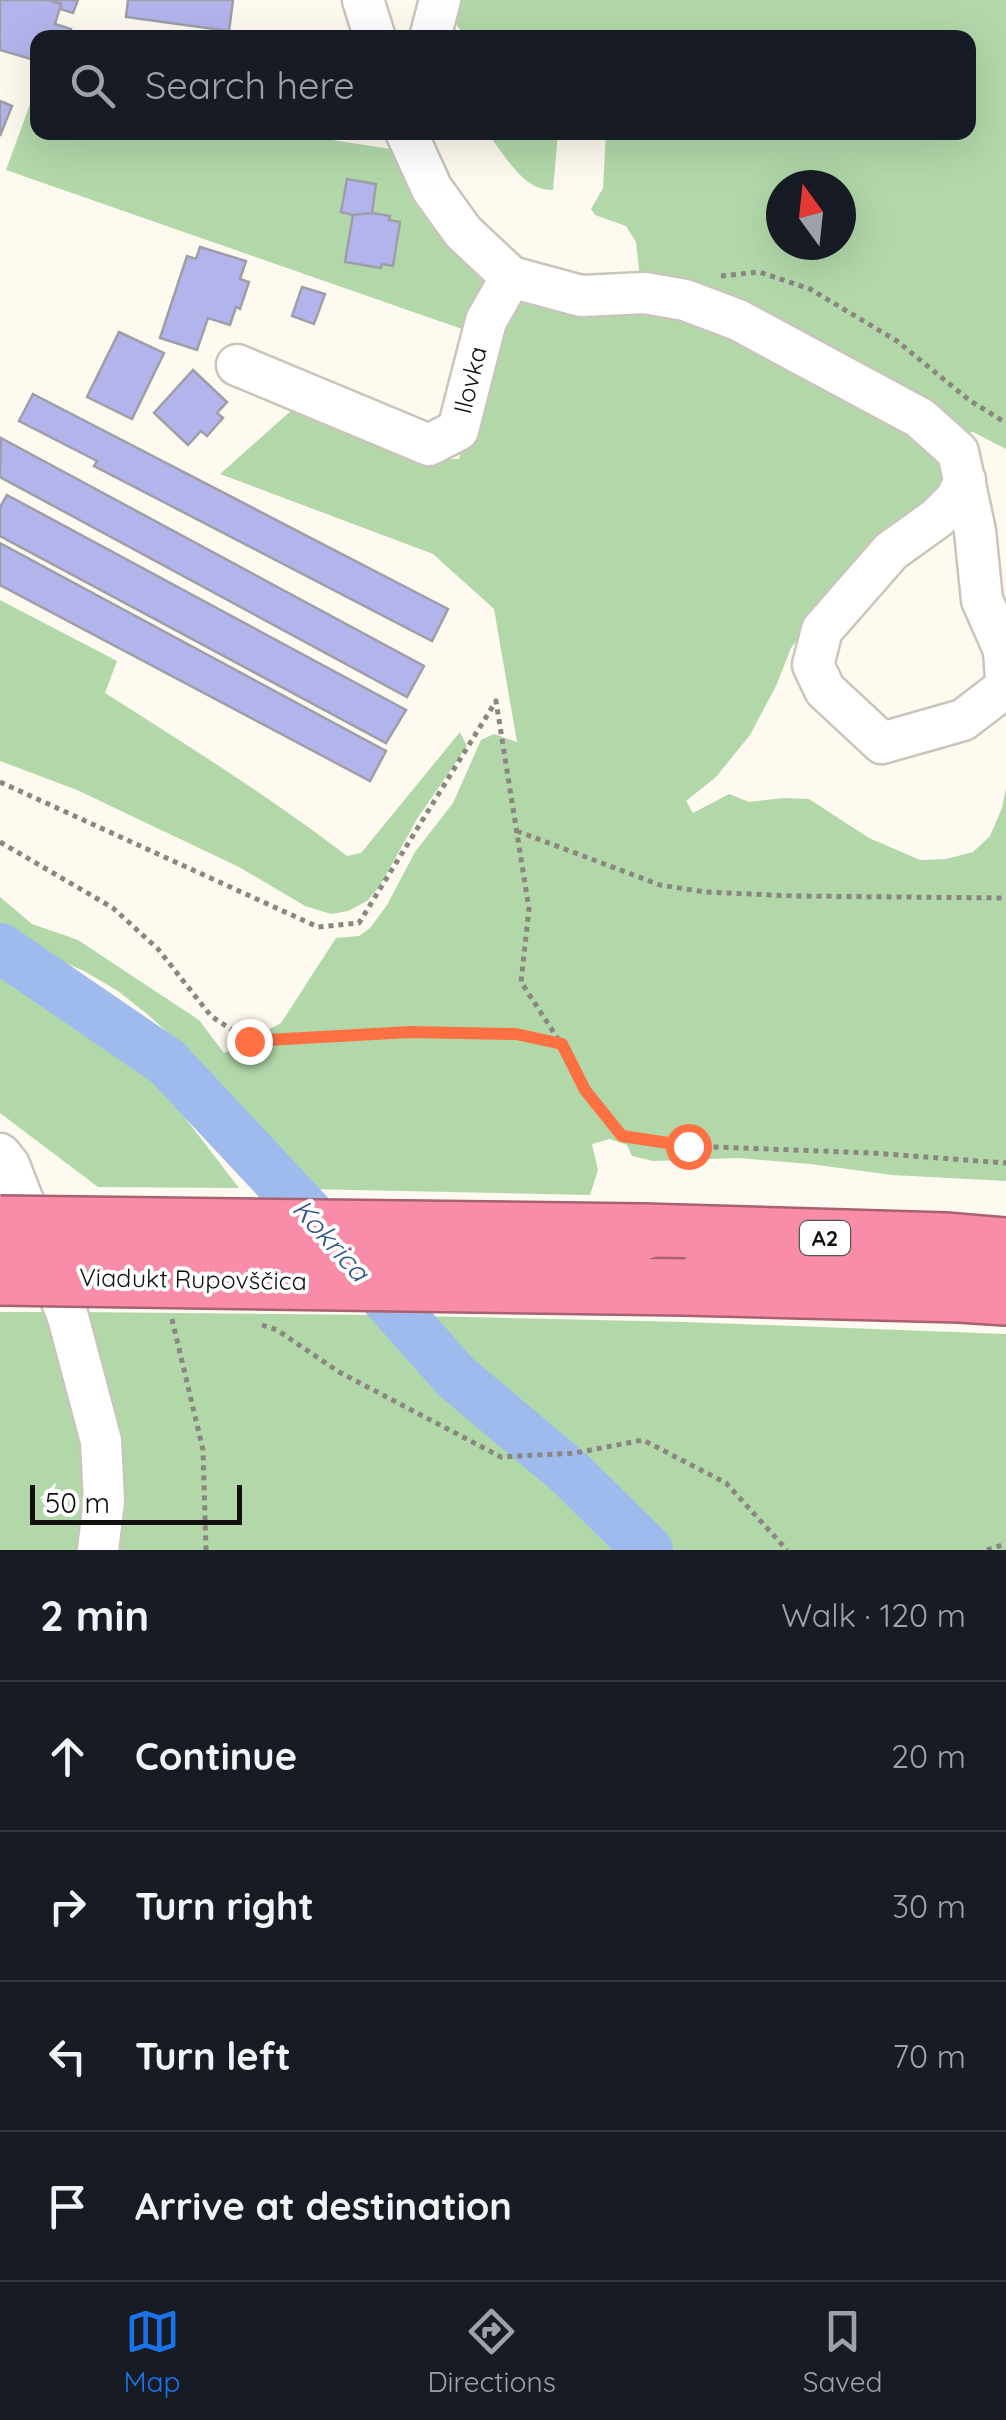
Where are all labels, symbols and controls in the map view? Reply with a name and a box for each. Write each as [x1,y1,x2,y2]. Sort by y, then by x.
search box [30,30,976,140]
icon: search [65,58,120,113]
text: Search here [145,61,355,109]
north arrow [766,170,856,260]
street label: Ilovka [446,343,493,417]
route end [227,1019,273,1065]
route start [666,1124,712,1170]
water label: Kokrica [285,1191,379,1289]
road number: A2 [800,1221,850,1255]
street label: Viadukt Rupovščica [79,1261,307,1296]
scale bar [30,1480,242,1524]
text: 50 m [45,1485,110,1520]
text: 2 min [40,1589,149,1642]
text: Walk · 120 m [781,1595,966,1635]
icon: ahead [40,1729,95,1784]
text: Continue [135,1732,297,1780]
text: 20 m [891,1736,966,1776]
icon: right [40,1879,95,1934]
text: Turn right [135,1882,314,1930]
text: 30 m [892,1886,966,1926]
icon: left [40,2029,95,2084]
text: Turn left [135,2032,291,2080]
text: 70 m [893,2036,966,2076]
icon: arrive [40,2179,95,2234]
text: Arrive at destination [135,2182,512,2230]
tab: Map [123,2304,181,2399]
tab: Directions [427,2304,556,2399]
tab: Saved [803,2304,883,2399]

